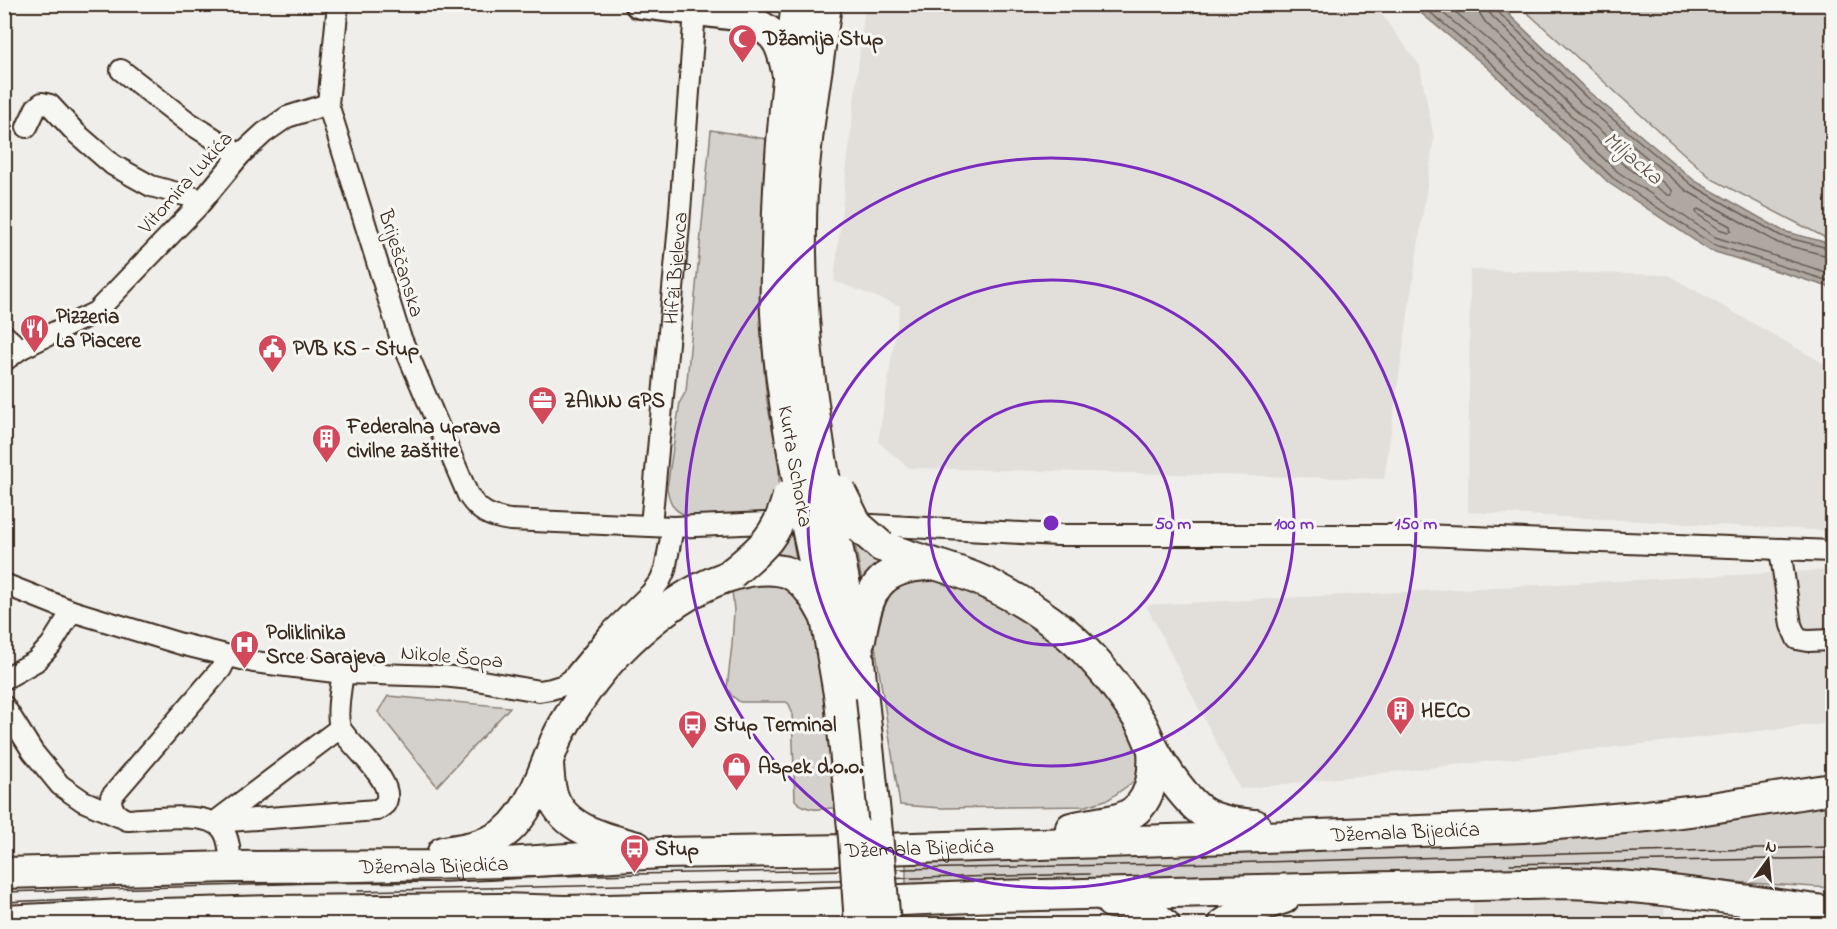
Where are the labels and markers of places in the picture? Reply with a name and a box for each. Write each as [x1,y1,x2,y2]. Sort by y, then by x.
mosque icon: Džamija Stup [726,22,758,64]
place label: Džamija Stup [762,25,883,55]
place label: Pizzeria La Piacere [56,303,142,357]
restaurant icon: Pizzeria La Piacere [19,312,51,354]
public building icon: PVB KS - Stup [256,332,288,374]
place label: PVB KS - Stup [293,335,419,365]
office icon: ZAINN GPS [527,384,559,426]
place label: ZAINN GPS [564,387,665,417]
place label: Federalna uprava civilne zaštite [346,413,500,467]
building icon: Federalna uprava civilne zaštite [310,422,342,464]
centre of rings [1041,513,1061,533]
place label: Poliklinika Srce Sarajeva [266,619,386,673]
hospital icon: Poliklinika Srce Sarajeva [229,628,261,670]
building icon: HECO [1384,694,1416,736]
place label: HECO [1421,697,1471,727]
bus stop icon: Stup Terminal [677,708,709,750]
place label: Stup Terminal [714,711,837,741]
shop icon: Aspek d.o.o. [721,750,753,792]
place label: Aspek d.o.o. [758,753,864,783]
bus stop icon: Stup [618,832,650,874]
place label: Stup [655,835,699,865]

